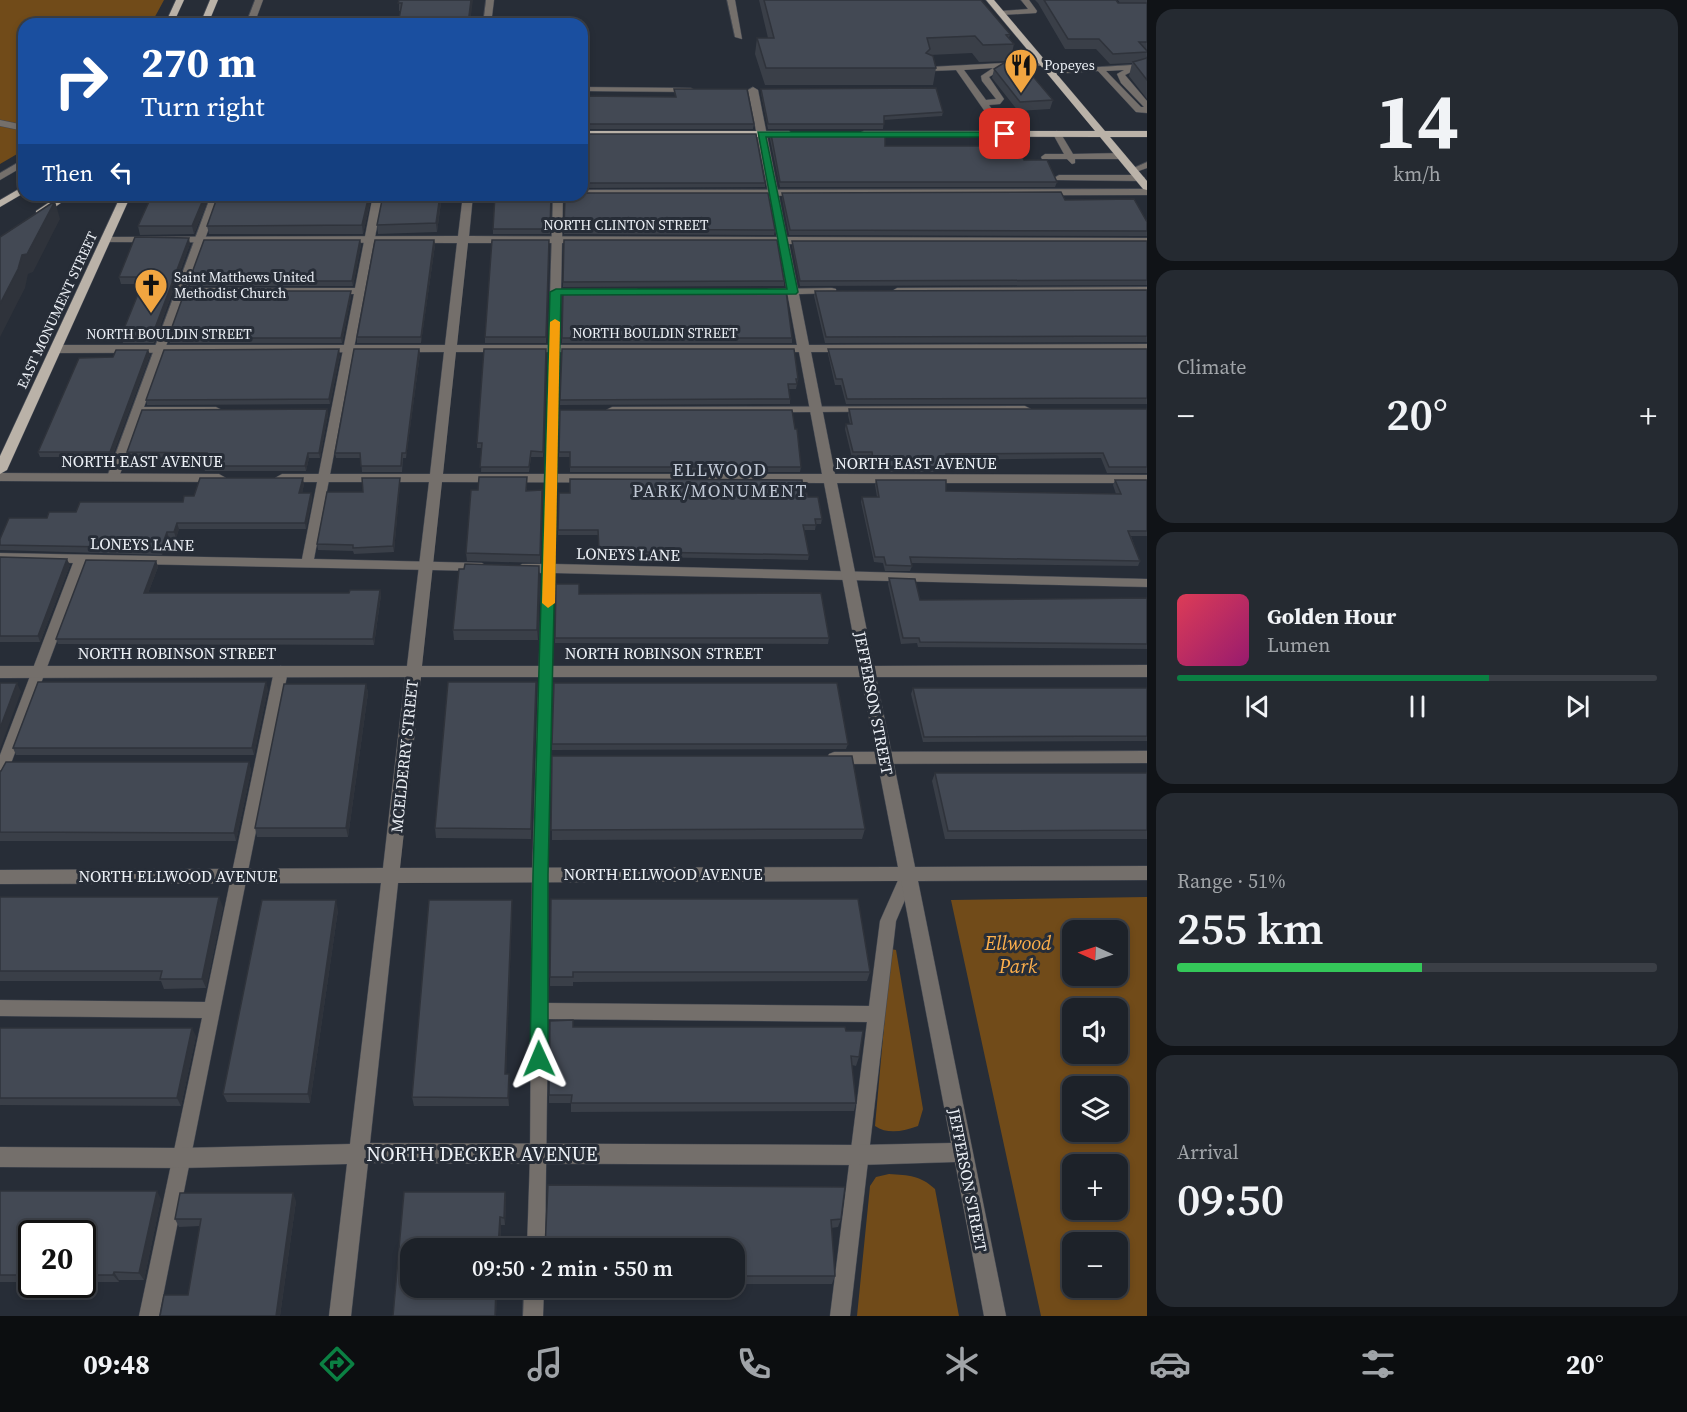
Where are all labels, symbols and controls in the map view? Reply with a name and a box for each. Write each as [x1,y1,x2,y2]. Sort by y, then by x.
text: 270 m [141,33,256,91]
icon: right [42,42,120,120]
restaurant icon: Popeyes [1003,47,1039,94]
place label: Popeyes [1044,55,1095,75]
text: 14 [1375,67,1459,174]
text: Turn right [141,88,265,125]
pin [979,108,1030,159]
icon: arrive [988,117,1021,150]
icon: left [105,156,138,189]
text: Then [42,158,93,188]
text: km/h [1393,160,1441,188]
street label: NORTH CLINTON STREET [544,215,709,235]
street label: EAST MONUMENT STREET [12,228,102,392]
church icon: Saint Matthews United Methodist Church [133,267,169,314]
place label: Saint Matthews United Methodist Church [174,267,315,303]
street label: NORTH BOULDIN STREET [572,323,738,343]
street label: NORTH BOULDIN STREET [86,324,252,344]
text: Climate [1177,353,1246,381]
text: 20° [1386,383,1448,445]
text: − [1177,393,1195,438]
text: + [1640,393,1657,438]
street label: NORTH EAST AVENUE [61,450,223,472]
street label: NORTH EAST AVENUE [835,452,997,474]
district label: ELLWOOD PARK/MONUMENT [632,457,808,503]
street label: LONEYS LANE [90,532,194,556]
street label: LONEYS LANE [576,542,680,566]
text: Golden Hour [1267,601,1396,631]
street label: JEFFERSON STREET [849,628,899,777]
text: Lumen [1267,631,1330,659]
street label: NORTH ROBINSON STREET [78,642,276,664]
street label: NORTH ROBINSON STREET [565,642,763,664]
street label: MCELDERRY STREET [385,678,423,834]
icon: previous [1241,690,1274,723]
icon: pause [1401,690,1434,723]
icon: next [1561,690,1594,723]
street label: NORTH ELLWOOD AVENUE [563,863,763,885]
street label: NORTH ELLWOOD AVENUE [78,865,278,887]
text: Range · 51% [1177,867,1286,895]
text: 255 km [1177,897,1324,959]
north arrow [1062,920,1128,986]
map controls [1062,920,1128,1298]
park label: Ellwood Park [984,929,1052,980]
button: sound [1062,998,1128,1064]
position arrow [507,1027,571,1091]
button: layers [1062,1076,1128,1142]
street label: JEFFERSON STREET [943,1105,993,1254]
text: Arrival [1177,1138,1239,1166]
street label: NORTH DECKER AVENUE [366,1140,598,1168]
button: + [1062,1154,1128,1220]
text: 09:50 [1177,1168,1284,1230]
speed limit sign: 20 [18,1220,96,1298]
button: − [1062,1232,1128,1298]
text: 09:50 · 2 min · 550 m [472,1253,673,1283]
icon: directions [316,1343,358,1385]
icon: music [524,1343,566,1385]
icon: phone [733,1343,775,1385]
icon: climate [941,1343,983,1385]
icon: car [1149,1343,1191,1385]
icon: filters [1357,1343,1399,1385]
text: 09:48 [83,1346,150,1383]
text: 20° [1566,1346,1604,1383]

